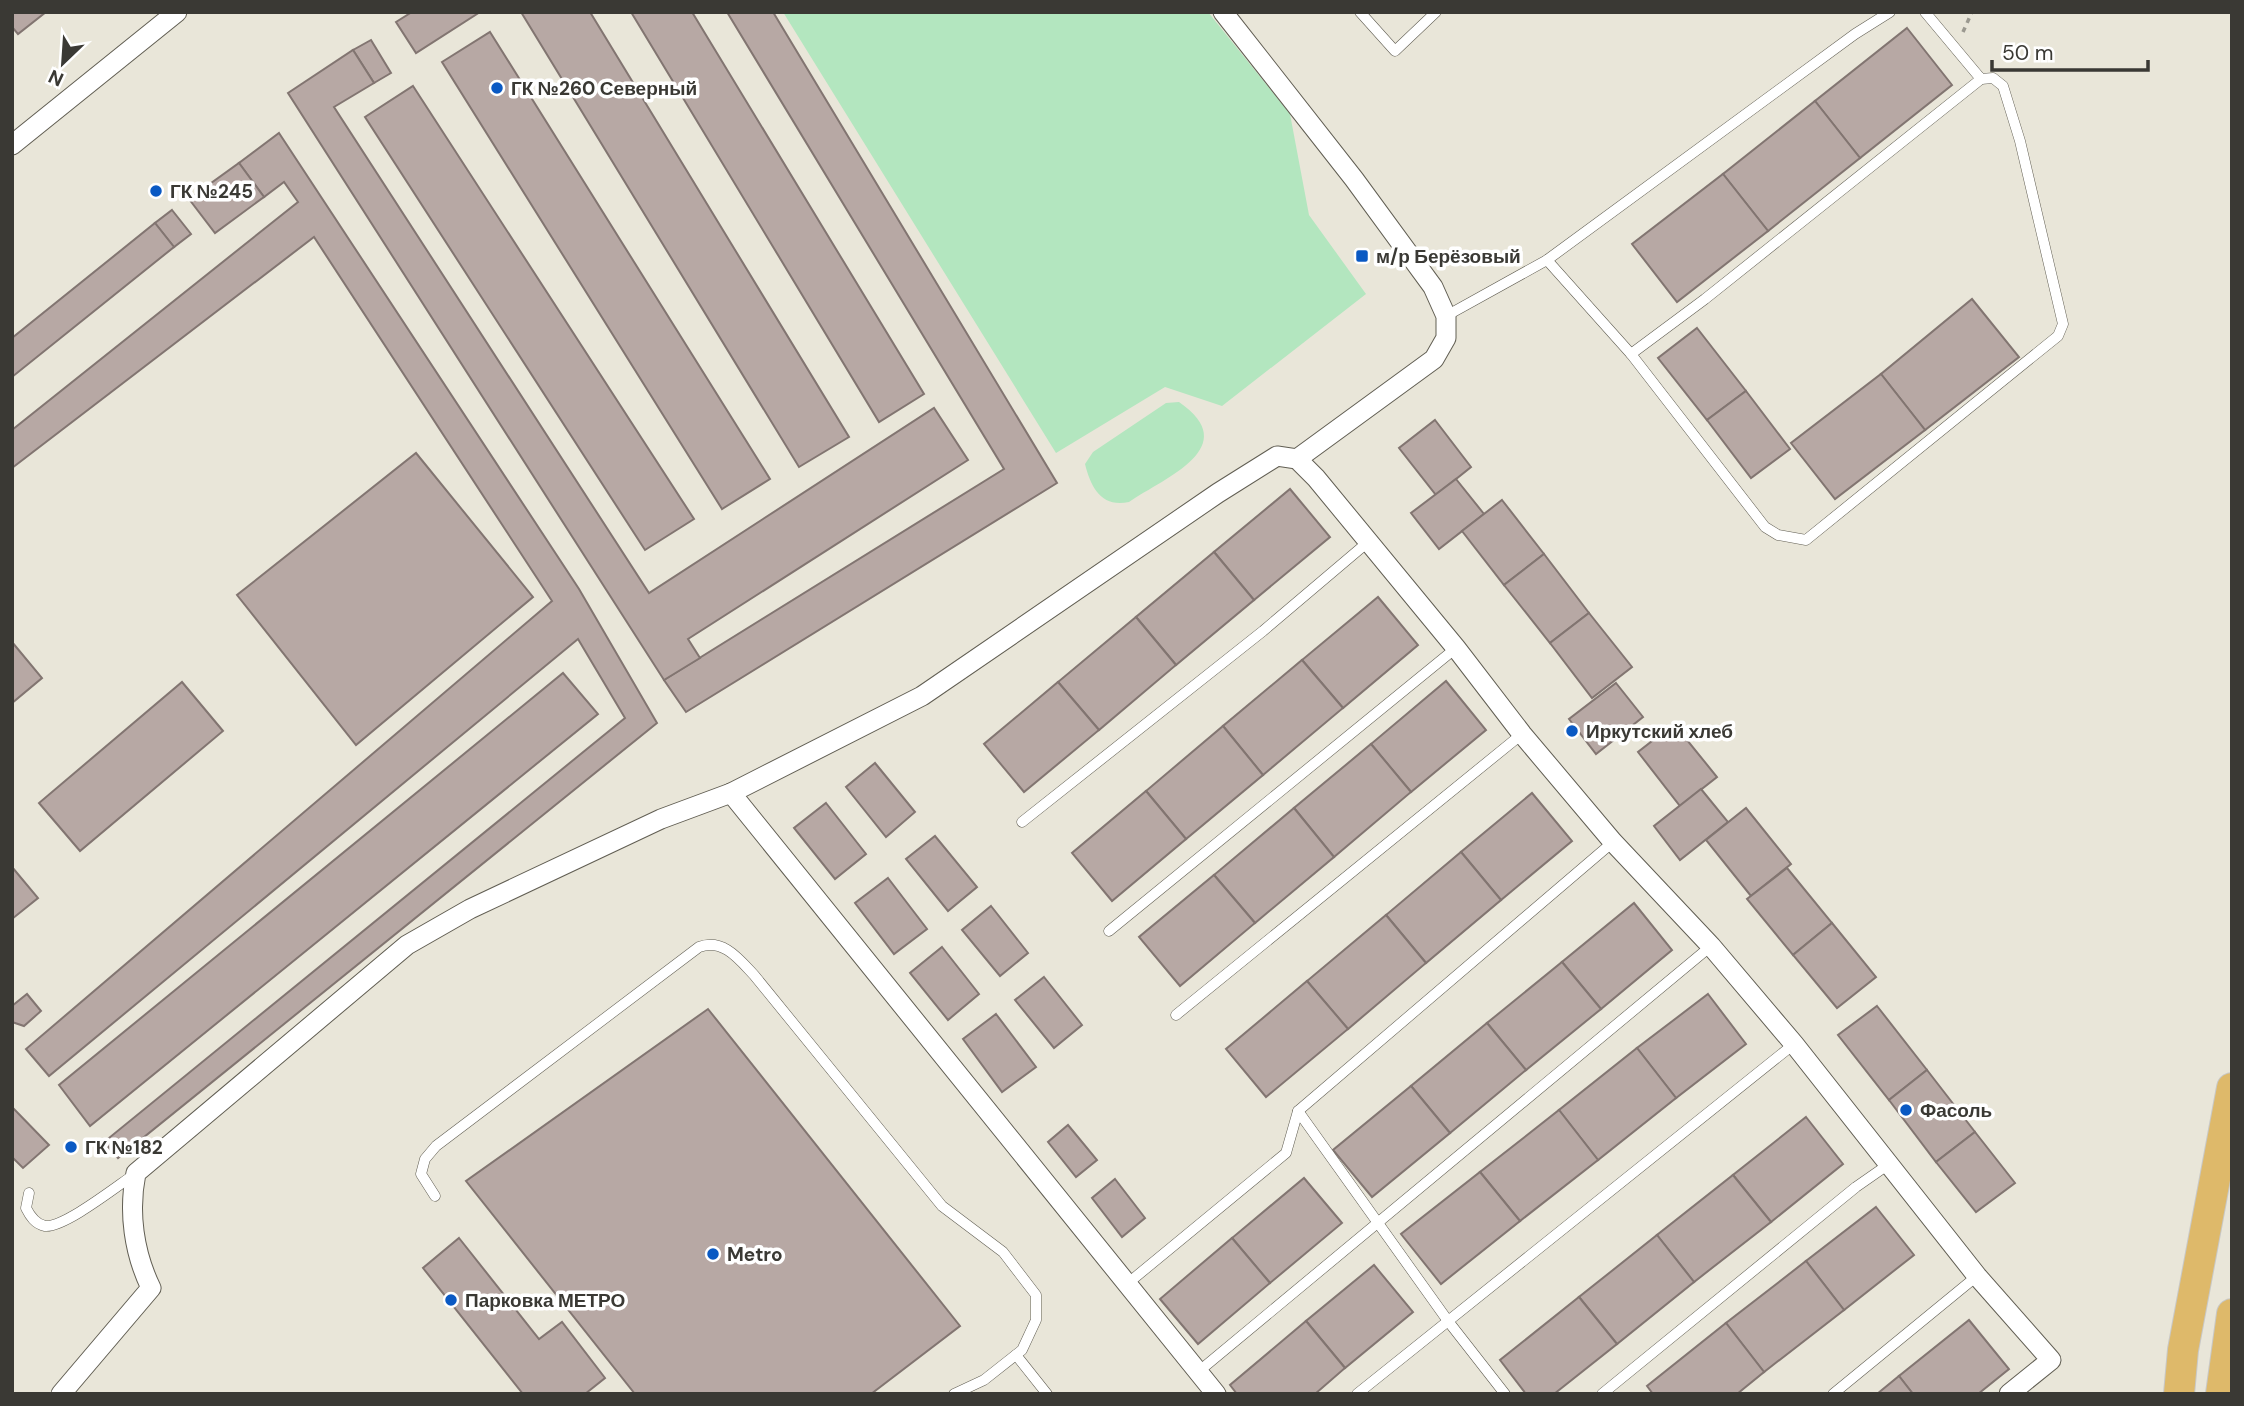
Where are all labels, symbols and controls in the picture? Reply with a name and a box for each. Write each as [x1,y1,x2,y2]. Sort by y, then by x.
north arrow [28,28,98,98]
scale bar [1992,28,2148,72]
text: 50 m [2002,39,2053,67]
text: N [44,64,68,92]
place label: ГК №260 Северный [511,76,697,101]
marker: ГК №260 Северный [489,80,505,96]
place label: ГК №245 [170,179,253,204]
marker: ГК №245 [148,183,164,199]
place label: м/р Берёзовый [1376,244,1521,269]
marker: м/р Берёзовый [1354,248,1370,264]
place label: Иркутский хлеб [1586,719,1733,744]
marker: Иркутский хлеб [1564,723,1580,739]
place label: Фасоль [1920,1098,1992,1123]
marker: Фасоль [1898,1102,1914,1118]
place label: ГК №182 [85,1135,163,1160]
marker: ГК №182 [63,1139,79,1155]
place label: Metro [727,1242,783,1267]
marker: Metro [705,1246,721,1262]
place label: Парковка МЕТРО [465,1288,625,1313]
marker: Парковка МЕТРО [443,1292,459,1308]

